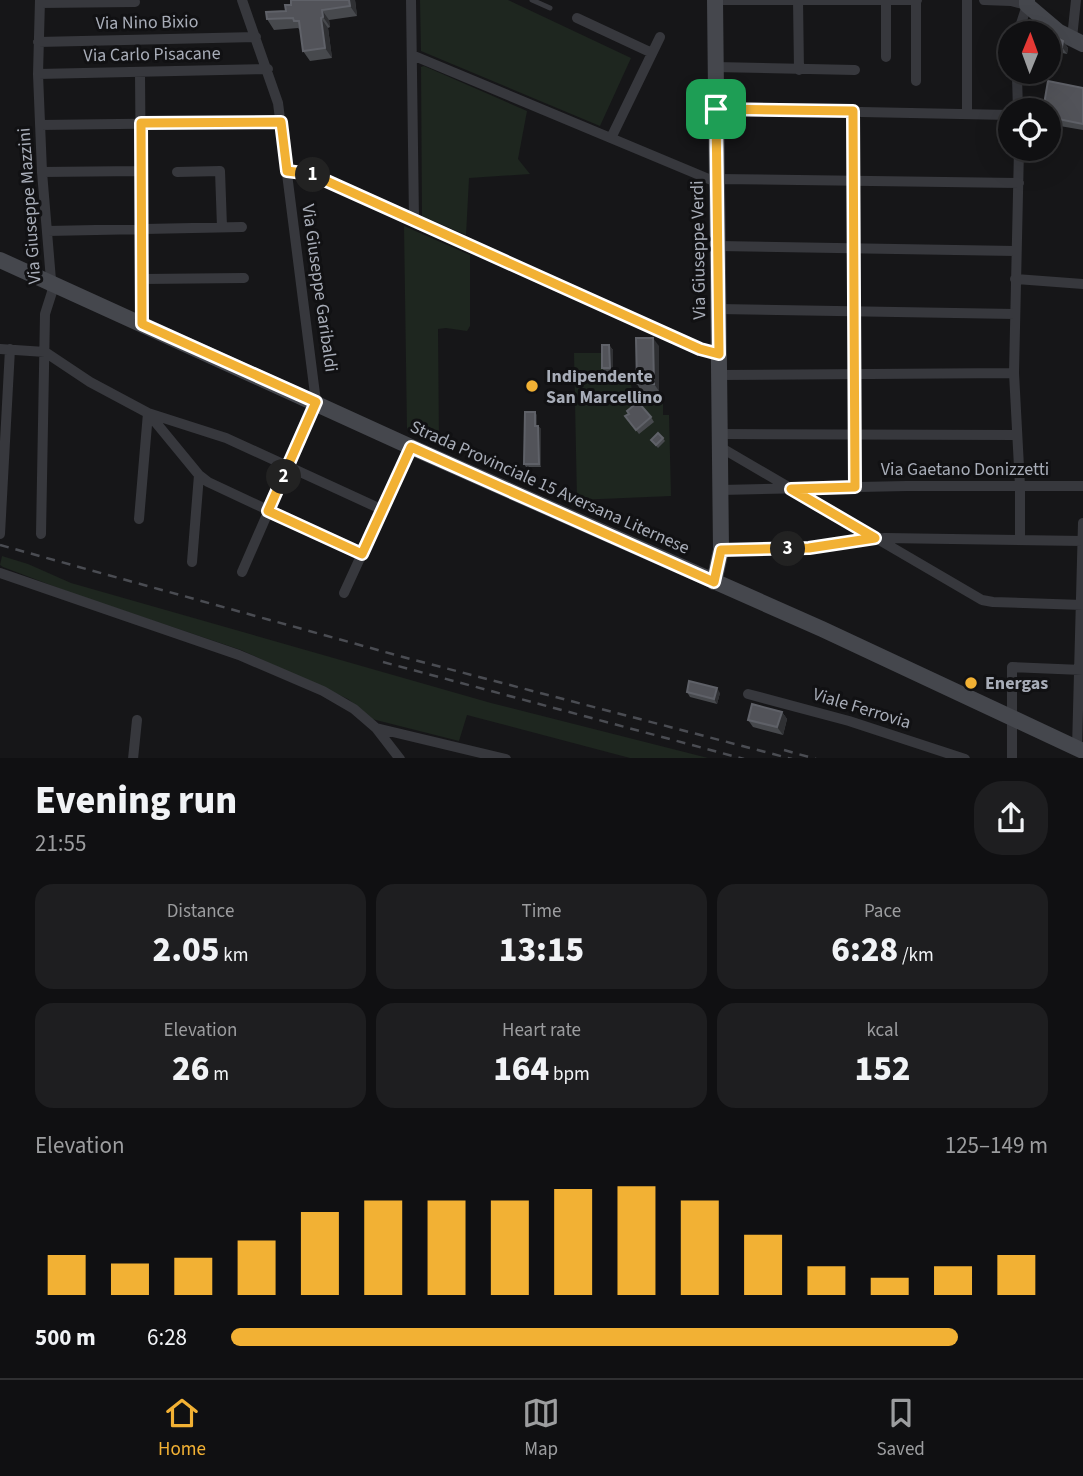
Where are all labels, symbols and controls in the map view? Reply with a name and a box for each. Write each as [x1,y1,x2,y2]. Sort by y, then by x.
street label: Via Nino Bixio [95,9,199,36]
north arrow [998,21,1060,84]
map controls [998,21,1061,161]
street label: Via Carlo Pisacane [83,41,221,68]
pin [686,79,746,139]
icon: arrive [697,90,735,128]
button: locate [998,98,1061,161]
street label: Via Giuseppe Mazzini [12,127,47,285]
pin: 1 [296,158,330,192]
text: 1 [307,161,318,188]
street label: Via Giuseppe Verdi [685,180,712,320]
street label: Via Giuseppe Garibaldi [295,202,344,374]
place label: Indipendente San Marcellino [546,364,662,410]
marker: Indipendente San Marcellino [524,378,540,394]
street label: Strada Provinciale 15 Aversana Liternese [406,414,694,561]
street label: Via Gaetano Donizzetti [881,457,1049,482]
pin: 2 [266,460,302,494]
text: 2 [278,463,289,490]
pin: 3 [770,532,806,566]
text: 3 [782,535,793,562]
place label: Energas [985,671,1048,696]
marker: Energas [963,675,979,691]
street label: Viale Ferrovia [810,682,914,735]
text: Evening run [35,774,237,828]
button: share [974,781,1048,855]
text: 21:55 [35,827,86,860]
text: Distance [167,898,234,925]
text: Time [521,898,562,925]
text: Pace [864,898,901,925]
text: 2.05 [153,925,219,975]
text: 13:15 [499,925,584,975]
text: 6:28 [831,925,898,975]
text: km [219,942,248,969]
text: /km [898,942,934,969]
text: Elevation [164,1017,237,1044]
text: Heart rate [502,1017,581,1044]
text: kcal [867,1017,898,1044]
text: 26 [172,1044,209,1094]
text: 164 [493,1044,549,1094]
text: 152 [854,1044,911,1094]
text: m [209,1061,229,1088]
text: bpm [549,1061,590,1088]
text: Elevation [35,1129,125,1162]
text: 125–149 m [945,1129,1048,1162]
text: 500 m [35,1321,96,1354]
text: 6:28 [147,1321,187,1354]
tab: Home [158,1394,206,1463]
tab: Map [522,1394,560,1463]
tab: Saved [876,1394,925,1463]

